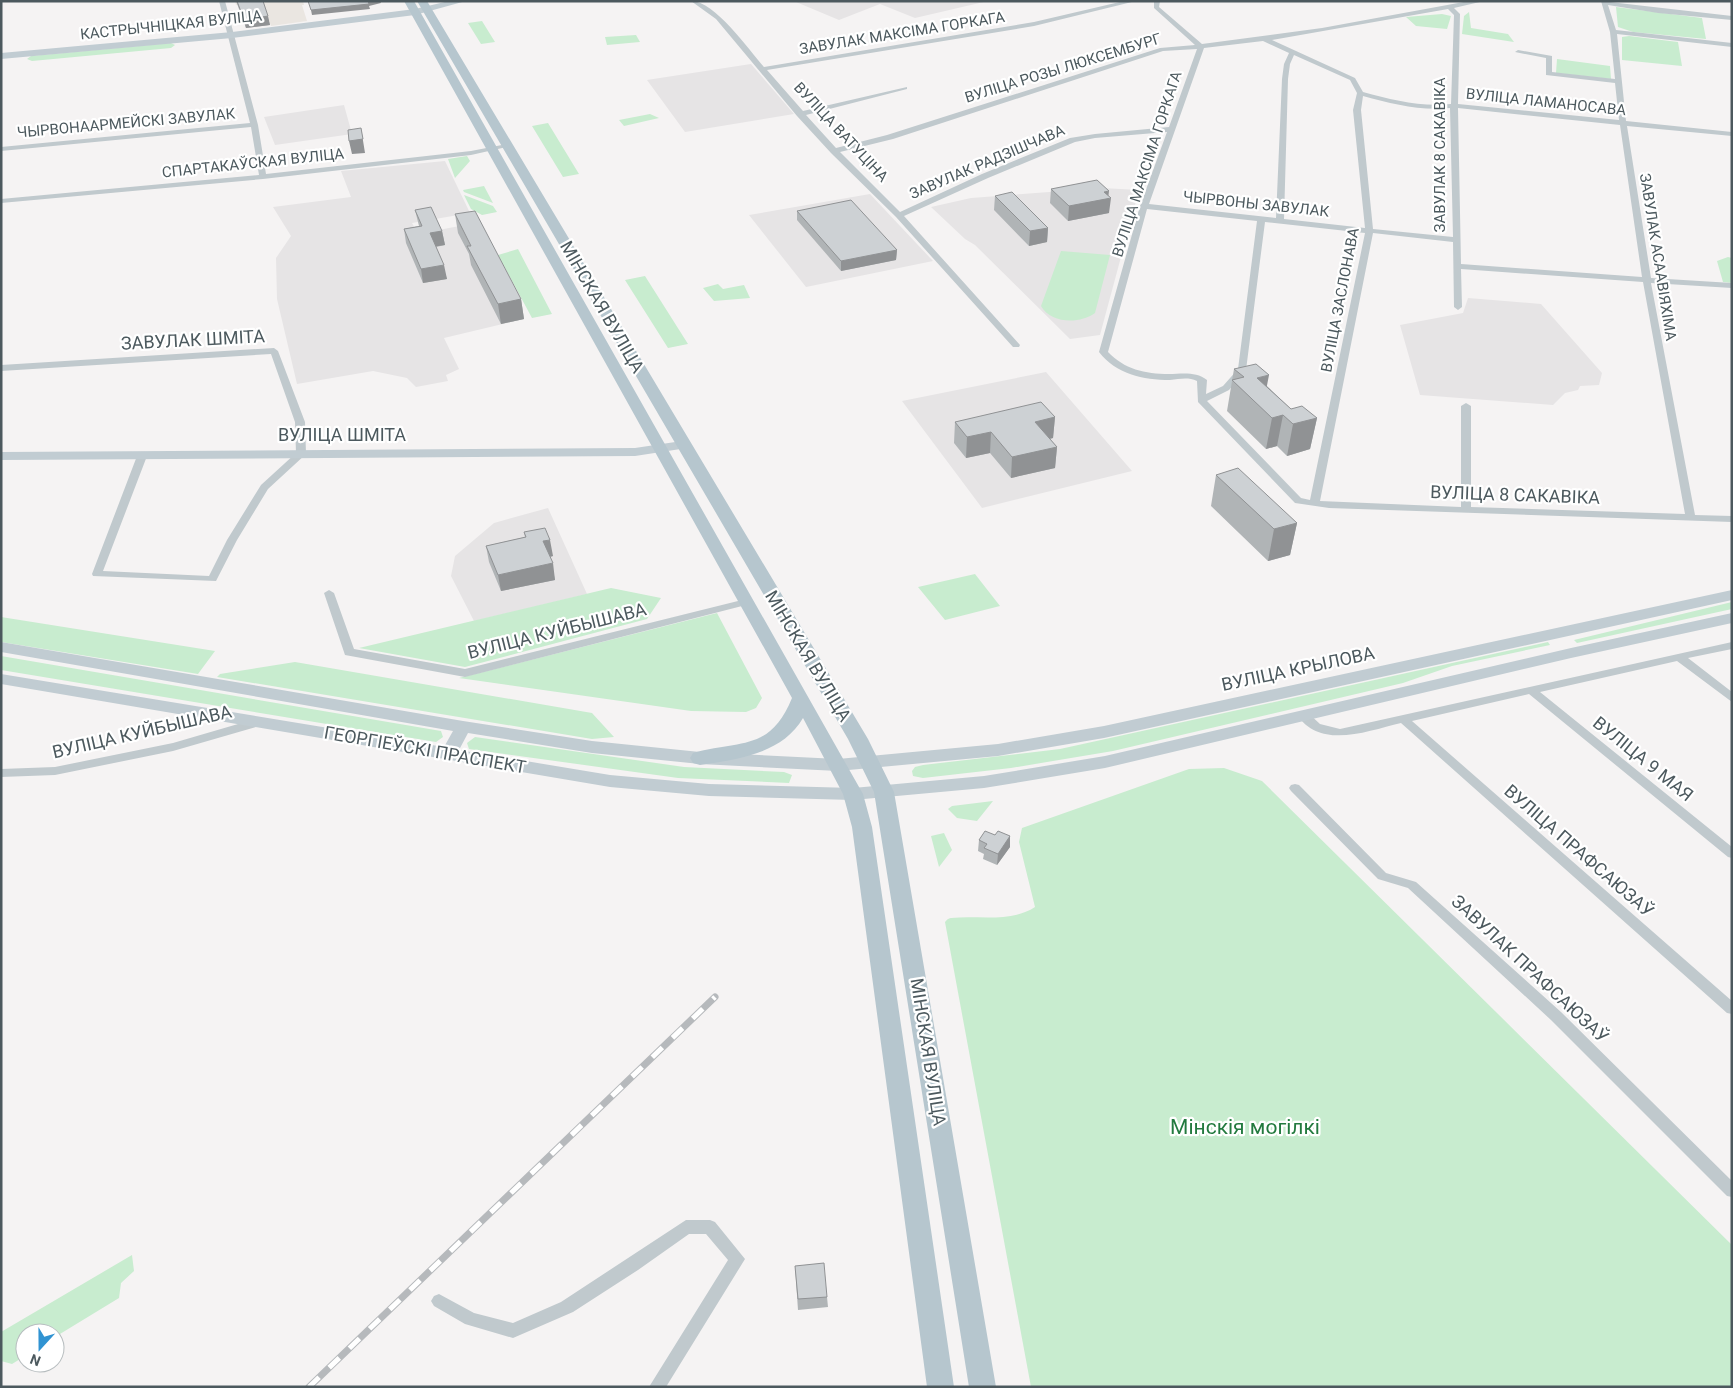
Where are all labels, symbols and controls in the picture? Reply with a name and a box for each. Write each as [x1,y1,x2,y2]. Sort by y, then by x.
street label: КАСТРЫЧНІЦКАЯ ВУЛІЦА [79,6,263,43]
street label: ЗАВУЛАК МАКСІМА ГОРКАГА [798,8,1006,58]
street label: ВУЛІЦА РОЗЫ ЛЮКСЕМБУРГ [963,30,1163,106]
street label: ВУЛІЦА МАКСІМА ГОРКАГА [1108,69,1186,259]
street label: ЗАВУЛАК 8 САКАВІКА [1431,77,1449,232]
street label: ВУЛІЦА ВАТУЦІНА [790,78,892,186]
street label: ВУЛІЦА ЛАМАНОСАВА [1465,85,1627,119]
street label: ЧЫРВОНААРМЕЙСКІ ЗАВУЛАК [16,104,236,142]
street label: ЗАВУЛАК РАДЗІШЧАВА [907,121,1067,203]
street label: СПАРТАКАЎСКАЯ ВУЛІЦА [161,144,345,182]
street label: ЗАВУЛАК АСААВІЯХІМА [1636,172,1680,342]
street label: ЧЫРВОНЫ ЗАВУЛАК [1182,187,1330,221]
street label: ВУЛІЦА ЗАСЛОНАВА [1317,226,1363,374]
street label: МІНСКАЯ ВУЛІЦА [556,237,649,377]
street label: ЗАВУЛАК ШМІТА [120,325,266,354]
street label: ВУЛІЦА ШМІТА [278,424,406,445]
street label: ВУЛІЦА 8 САКАВІКА [1430,481,1601,508]
street label: МІНСКАЯ ВУЛІЦА [761,586,856,725]
street label: ВУЛІЦА КУЙБЫШАВА [465,598,649,663]
street label: ВУЛІЦА КРЫЛОВА [1219,642,1377,695]
street label: ВУЛІЦА КУЙБЫШАВА [50,701,234,762]
street label: ВУЛІЦА 9 МАЯ [1589,712,1698,805]
street label: ГЕОРГІЕЎСКІ ПРАСПЕКТ [323,721,528,778]
street label: ВУЛІЦА ПРАФСАЮЗАЎ [1500,780,1658,921]
street label: ЗАВУЛАК ПРАФСАЮЗАЎ [1447,890,1613,1047]
street label: МІНСКАЯ ВУЛІЦА [906,977,951,1127]
park label: Мінскія могілкі [1170,1115,1320,1139]
north arrow [15,1323,65,1373]
text: N [28,1351,43,1369]

